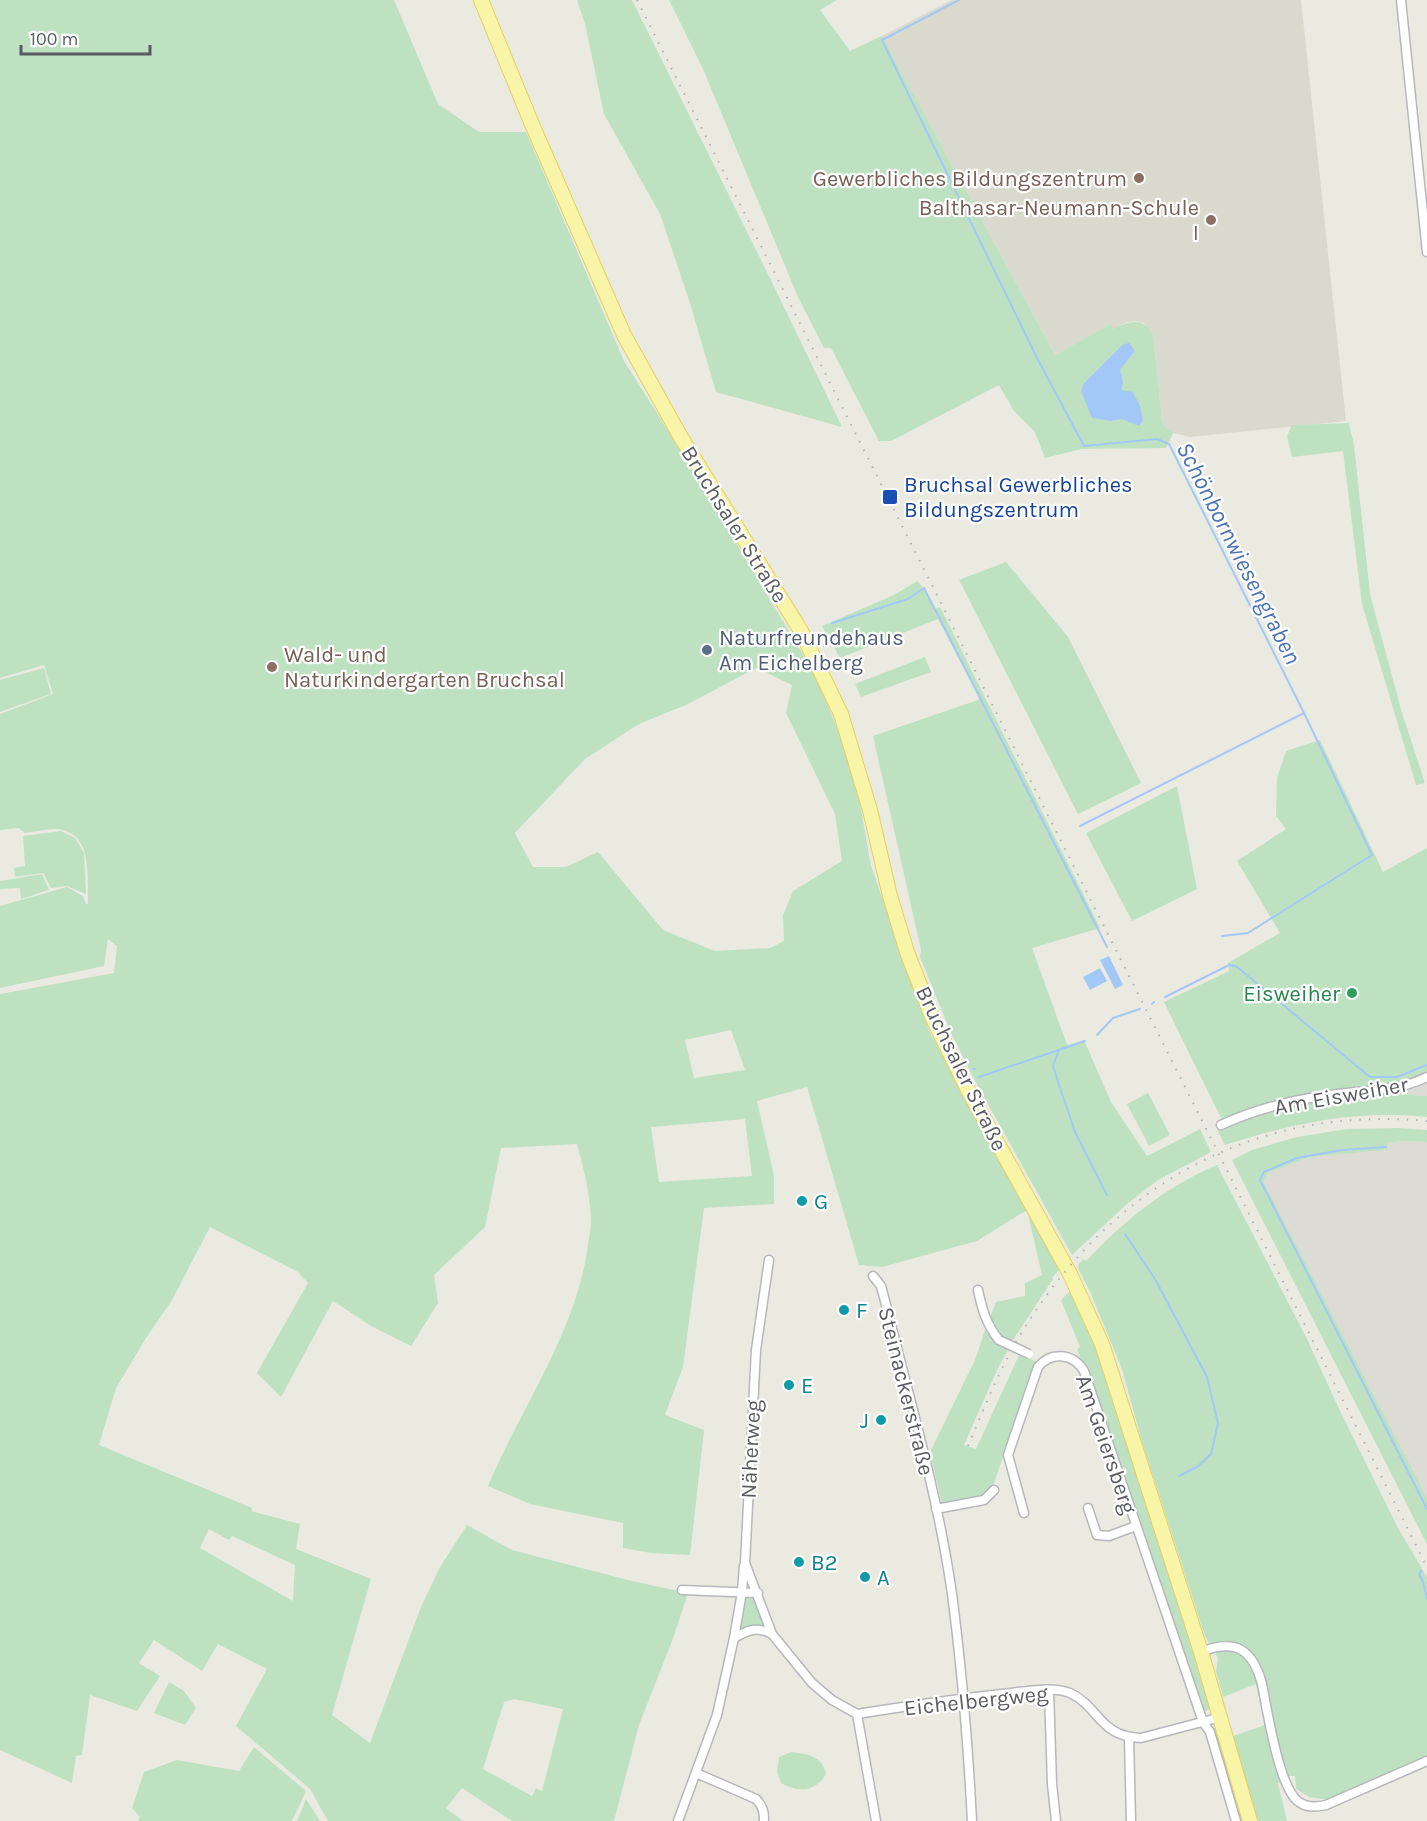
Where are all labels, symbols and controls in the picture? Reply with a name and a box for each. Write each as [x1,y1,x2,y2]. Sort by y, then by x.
scale bar [21,18,150,56]
text: 100 m [30,28,78,50]
place label: Gewerbliches Bildungszentrum [813,166,1127,192]
marker: Gewerbliches Bildungszentrum [1132,171,1146,185]
place label: Balthasar-Neumann-Schule I [919,195,1199,246]
marker: Balthasar-Neumann-Schule I [1204,213,1218,227]
water label: Schönbornwiesengraben [1171,437,1307,669]
street label: Bruchsaler Straße [675,441,793,608]
place label: Bruchsal Gewerbliches Bildungszentrum [904,472,1133,523]
marker: Bruchsal Gewerbliches Bildungszentrum [881,488,899,506]
place label: Naturfreundehaus Am Eichelberg [719,625,904,676]
place label: Wald- und Naturkindergarten Bruchsal [284,642,565,693]
marker: Naturfreundehaus Am Eichelberg [700,643,714,657]
marker: Wald- und Naturkindergarten Bruchsal [265,660,279,674]
place label: Eisweiher [1243,981,1340,1007]
street label: Bruchsaler Straße [910,982,1012,1155]
marker: Eisweiher [1345,986,1359,1000]
street label: Am Eisweiher [1272,1071,1410,1121]
place label: G [814,1189,828,1215]
marker: G [795,1194,809,1208]
place label: F [856,1298,868,1324]
marker: F [837,1303,851,1317]
street label: Steinackerstraße [873,1304,940,1478]
street label: Am Geiersberg [1070,1371,1142,1518]
place label: E [801,1373,813,1399]
marker: E [782,1378,796,1392]
street label: Näherweg [735,1398,767,1499]
place label: J [860,1408,869,1434]
marker: J [874,1413,888,1427]
place label: B2 [811,1550,837,1576]
marker: B2 [792,1555,806,1569]
place label: A [877,1565,890,1591]
marker: A [858,1570,872,1584]
street label: Eichelbergweg [903,1680,1050,1722]

